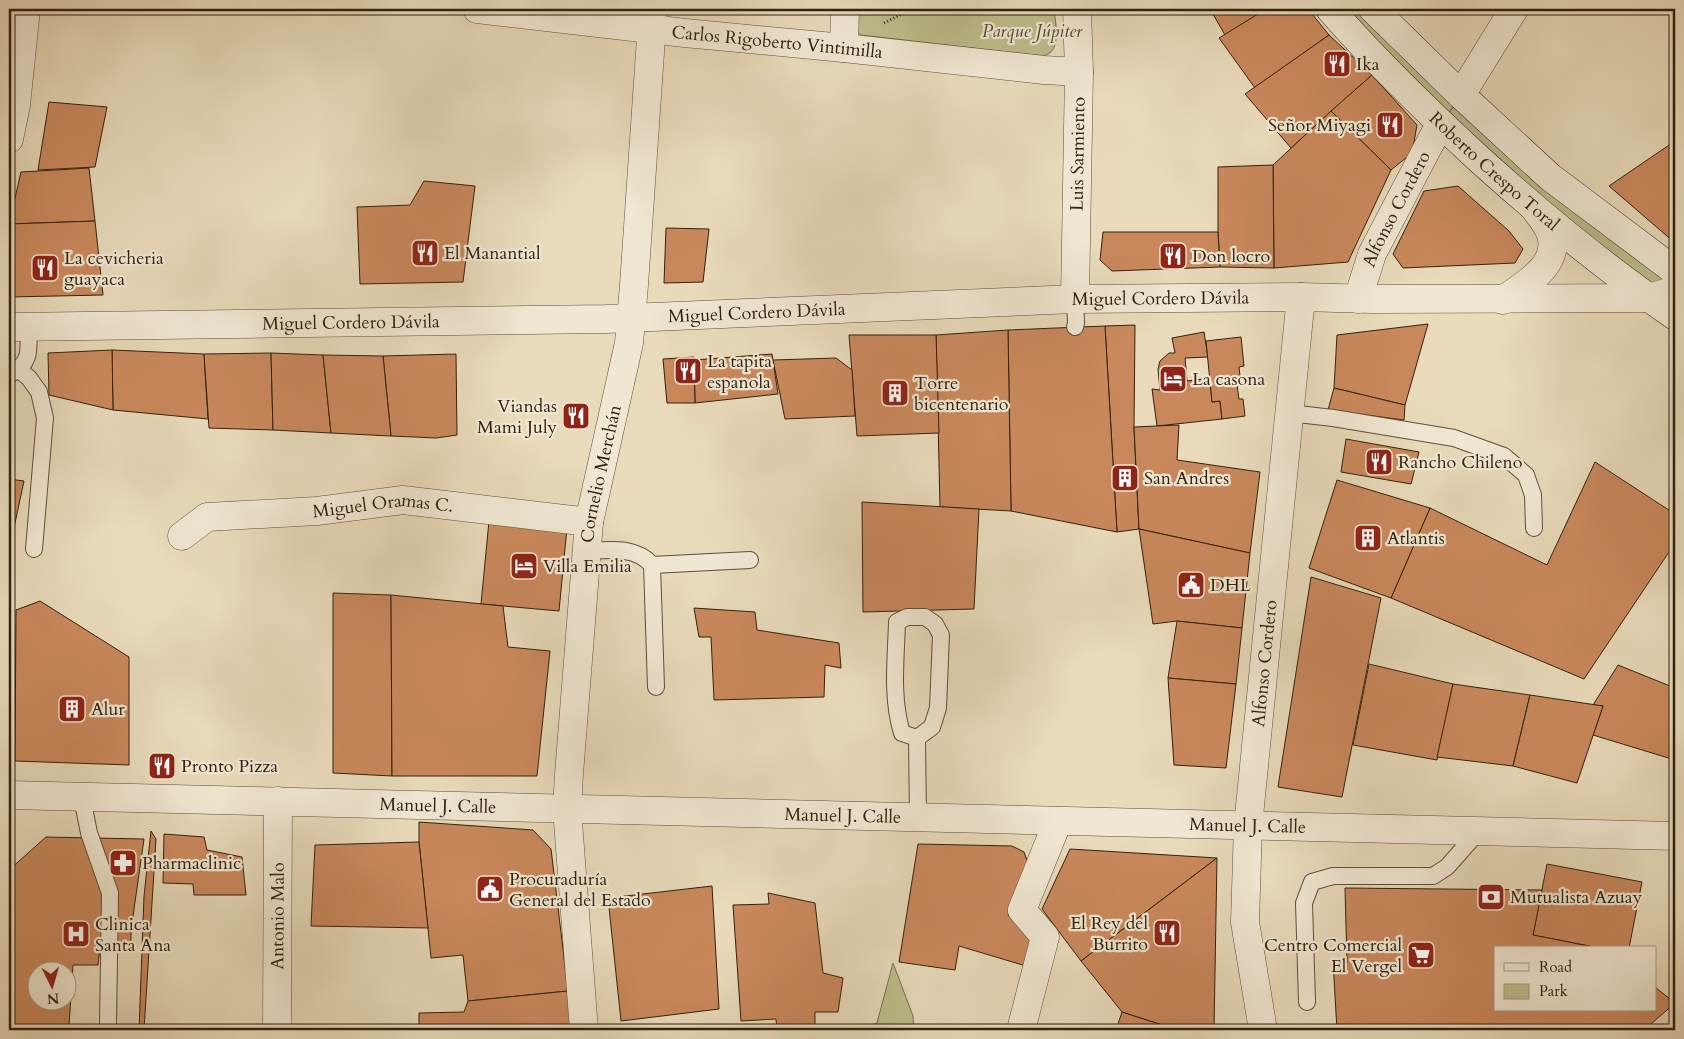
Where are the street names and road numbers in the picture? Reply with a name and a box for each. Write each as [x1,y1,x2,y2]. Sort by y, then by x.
street label: Carlos Rigoberto Vintimilla [670,20,884,65]
street label: Luis Sarmiento [1065,96,1092,211]
street label: Roberto Crespo Toral [1423,106,1565,237]
street label: Alfonso Cordero [1357,147,1437,270]
street label: Miguel Cordero Dávila [1072,285,1250,312]
street label: Miguel Cordero Dávila [668,297,846,329]
street label: Miguel Cordero Dávila [262,309,440,337]
street label: Cornelio Merchán [575,402,628,544]
street label: Miguel Oramas C. [311,488,455,524]
street label: Alfonso Cordero [1246,598,1284,728]
street label: Manuel J. Calle [379,792,497,820]
street label: Manuel J. Calle [784,802,901,830]
street label: Manuel J. Calle [1189,812,1306,840]
street label: Antonio Malo [265,862,291,970]

